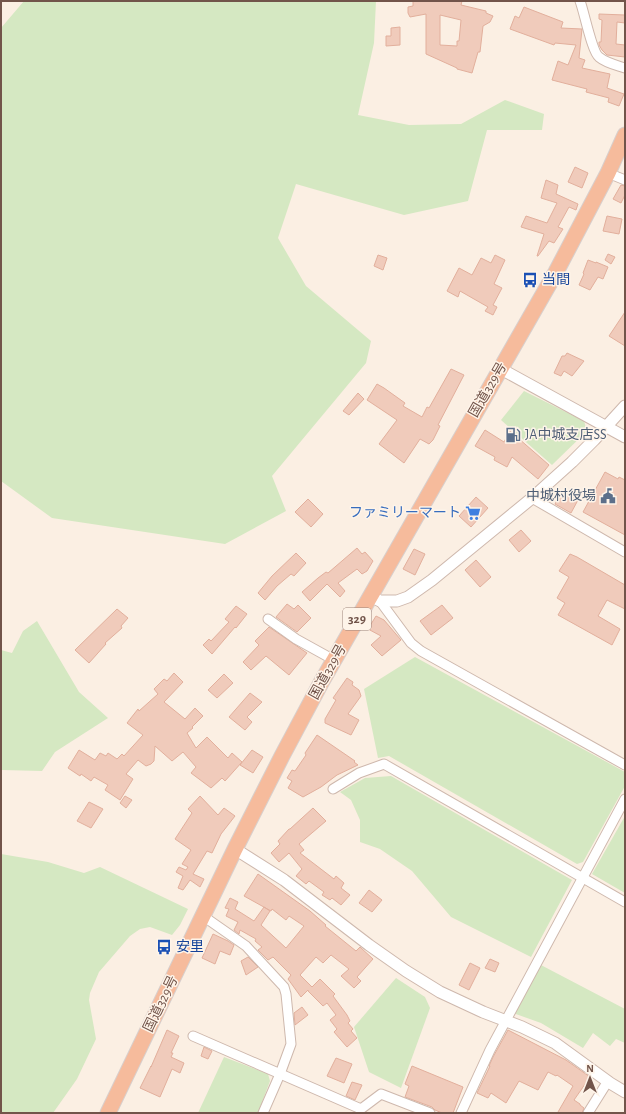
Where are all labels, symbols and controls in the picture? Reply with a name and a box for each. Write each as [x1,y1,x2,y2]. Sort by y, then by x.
bus stop icon: 当間 [521,271,539,289]
place label: 当間 [542,272,570,287]
street label: 国道329号 [466,360,509,420]
fuel station icon: JA中城支店SS [504,426,522,444]
place label: JA中城支店SS [525,427,607,442]
place label: 中城村役場 [526,487,596,503]
public building icon: 中城村役場 [599,487,617,505]
supermarket icon: ファミリーマート [464,504,482,522]
place label: ファミリーマート [349,506,461,520]
road number: 329 [343,608,371,630]
street label: 国道329号 [306,642,349,702]
bus stop icon: 安里 [155,938,173,956]
place label: 安里 [176,939,204,954]
street label: 国道329号 [141,973,181,1034]
north arrow [570,1058,610,1098]
text: N [586,1063,594,1074]

